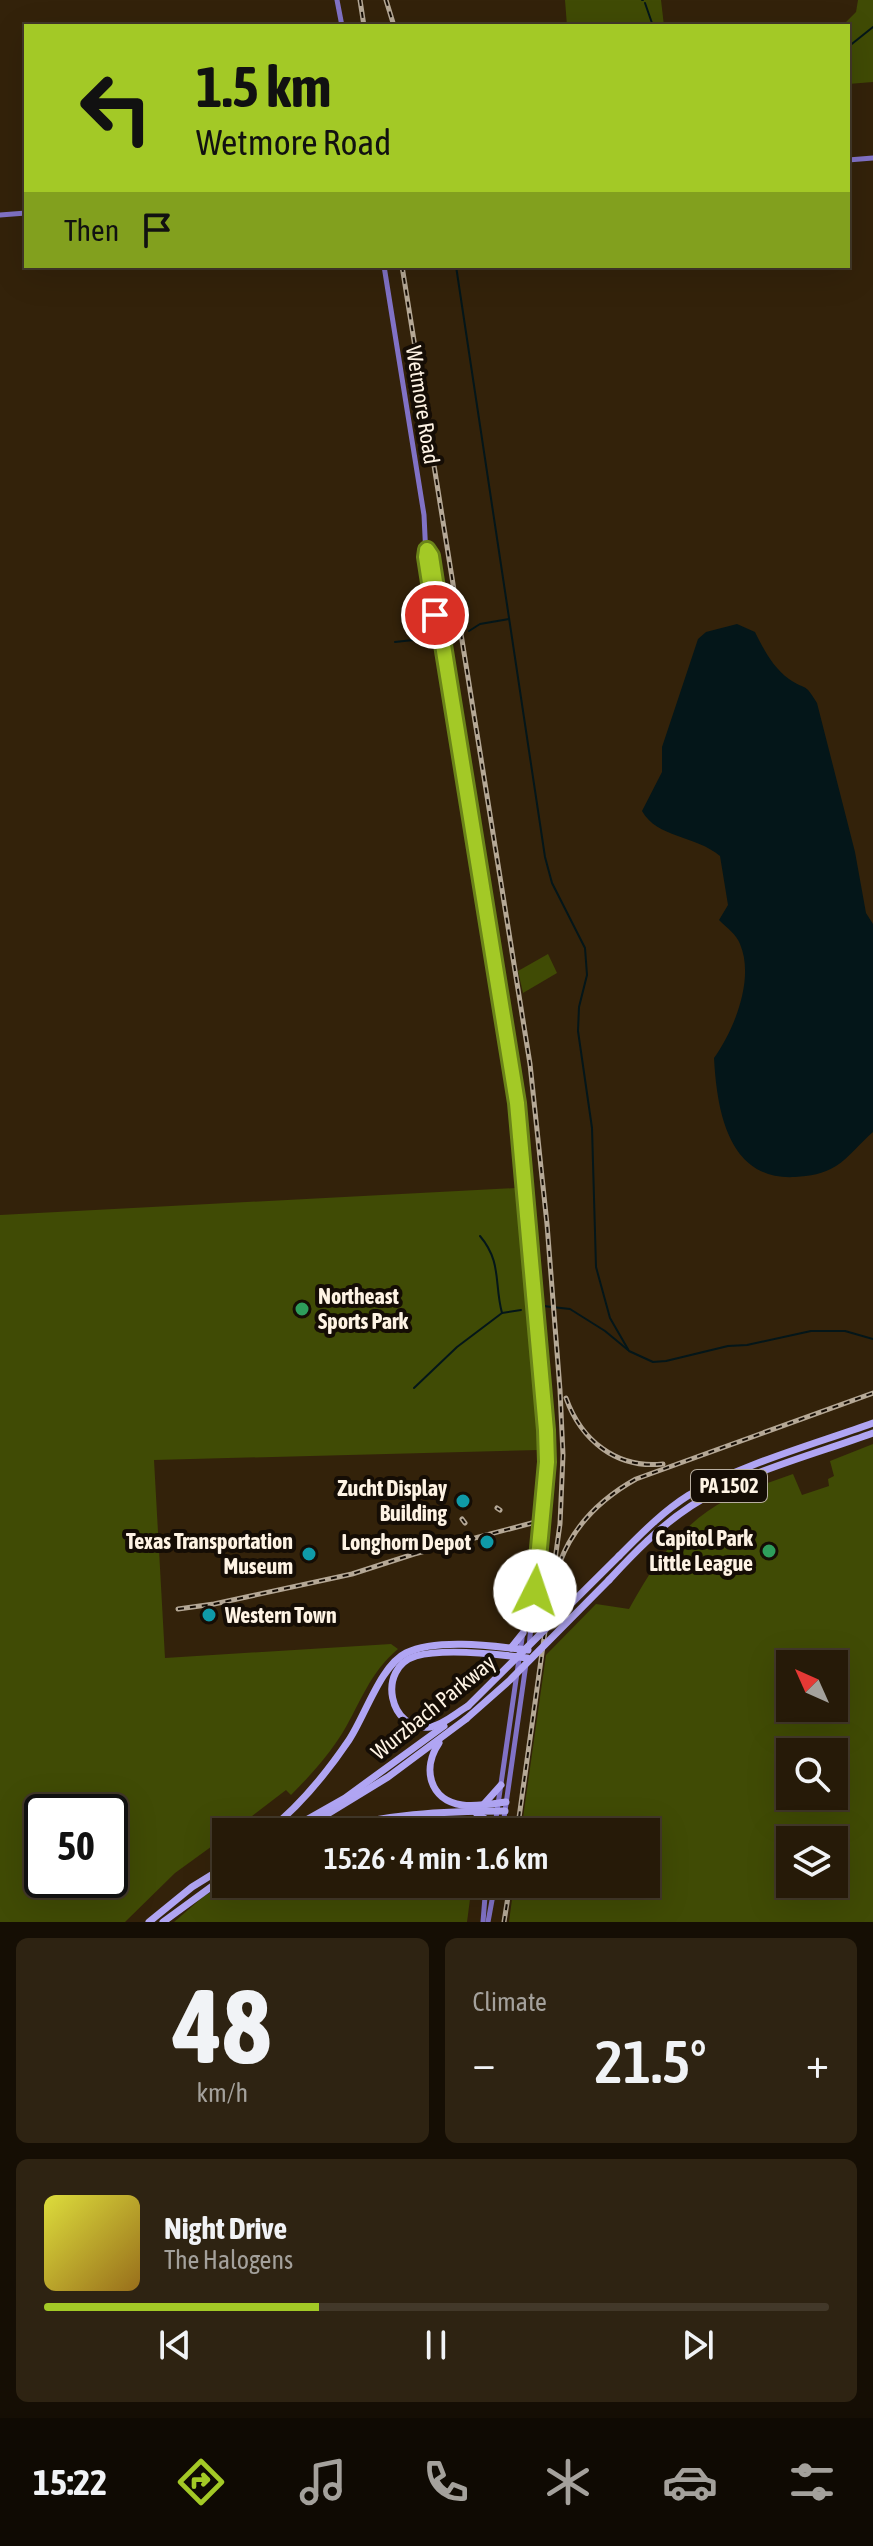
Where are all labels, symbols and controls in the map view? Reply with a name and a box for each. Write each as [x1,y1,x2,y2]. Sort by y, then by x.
text: 1.5 km [196,55,331,119]
icon: left [64,56,168,160]
text: Wetmore Road [196,121,391,163]
icon: arrive [135,208,179,252]
text: Then [64,213,119,247]
street label: Wetmore Road [401,344,445,466]
pin [401,581,469,649]
icon: arrive [413,593,457,637]
place label: Northeast Sports Park [318,1283,408,1334]
marker: Northeast Sports Park [293,1300,311,1318]
road number: PA 1502 [691,1470,767,1502]
place label: Zucht Display Building [338,1475,448,1526]
marker: Zucht Display Building [454,1492,472,1510]
place label: Capitol Park Little League [649,1525,753,1576]
place label: Texas Transportation Museum [126,1528,293,1579]
place label: Longhorn Depot [341,1529,472,1555]
marker: Longhorn Depot [478,1533,496,1551]
marker: Capitol Park Little League [760,1542,778,1560]
marker: Texas Transportation Museum [300,1545,318,1563]
position arrow [493,1549,577,1633]
place label: Western Town [224,1602,337,1628]
marker: Western Town [200,1606,218,1624]
street label: Wurzbach Parkway [366,1649,500,1765]
north arrow [776,1650,848,1722]
map controls [776,1650,848,1898]
button: search [776,1738,848,1810]
speed limit sign: 50 [24,1794,128,1898]
button: layers [776,1826,848,1898]
text: 15:26 · 4 min · 1.6 km [324,1841,548,1875]
text: 48 [173,1966,271,2085]
text: Climate [473,1987,547,2017]
text: 21.5° [595,2027,707,2096]
text: − [473,2037,495,2087]
text: + [806,2037,829,2087]
text: km/h [196,2078,248,2108]
text: Night Drive [164,2211,287,2245]
text: The Halogens [164,2245,293,2275]
icon: previous [153,2323,197,2367]
icon: pause [414,2323,458,2367]
icon: next [676,2323,720,2367]
icon: directions [173,2454,229,2510]
icon: music [295,2454,351,2510]
icon: phone [418,2454,474,2510]
icon: climate [540,2454,596,2510]
icon: car [662,2454,718,2510]
icon: filters [784,2454,840,2510]
text: 15:22 [33,2461,107,2503]

